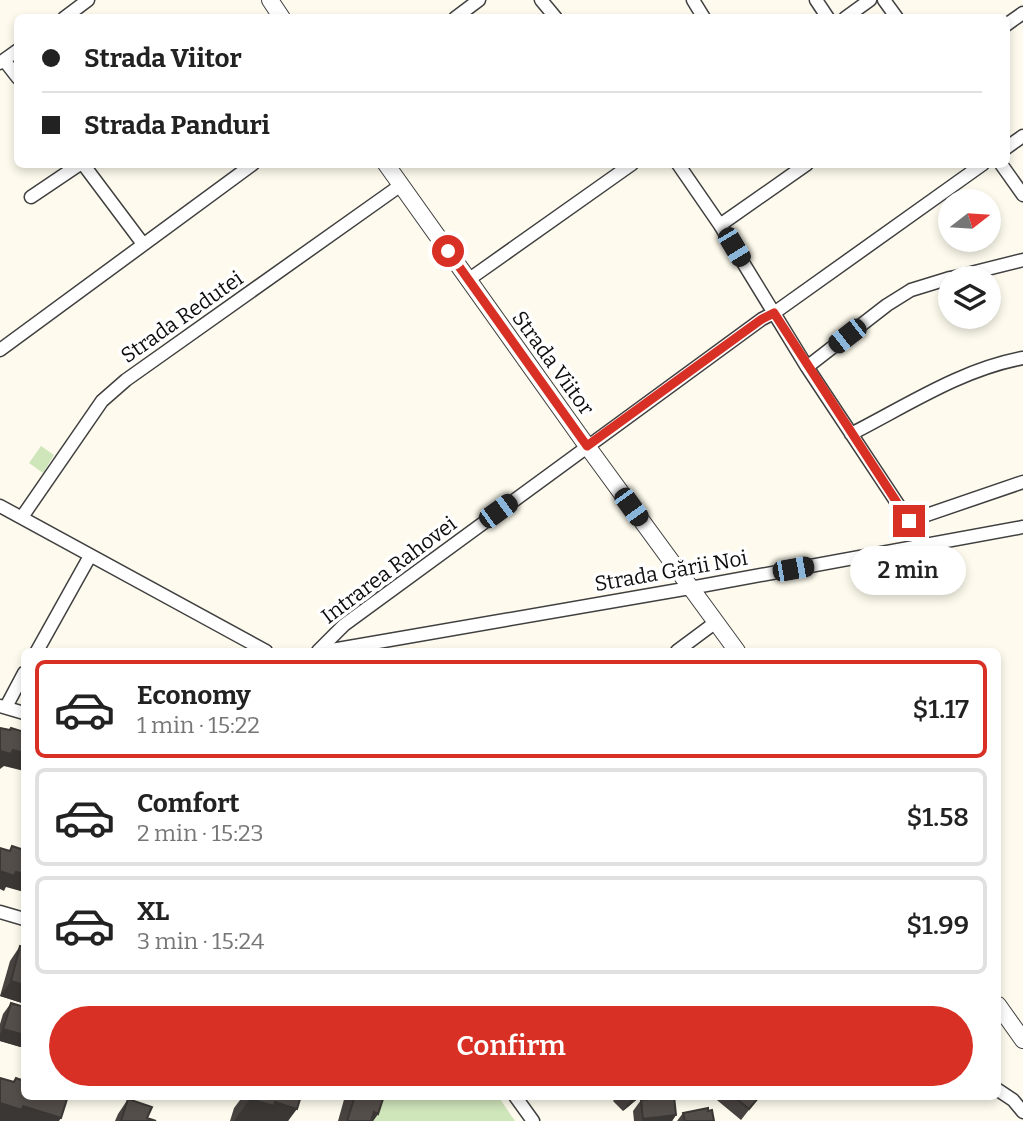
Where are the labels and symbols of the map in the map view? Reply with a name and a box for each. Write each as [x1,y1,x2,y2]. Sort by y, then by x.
north arrow [938,189,1001,252]
car [715,224,754,270]
route start [432,235,464,267]
street label: Strada Redutei [116,265,248,369]
street label: Strada Viitor [506,306,600,420]
car [824,315,871,357]
car [611,484,652,530]
car [475,490,522,532]
route end [893,505,925,537]
street label: Intrarea Rahovei [316,511,462,629]
street label: Strada Gării Noi [592,545,750,597]
callout: 2 min [851,546,967,594]
car [771,555,816,583]

